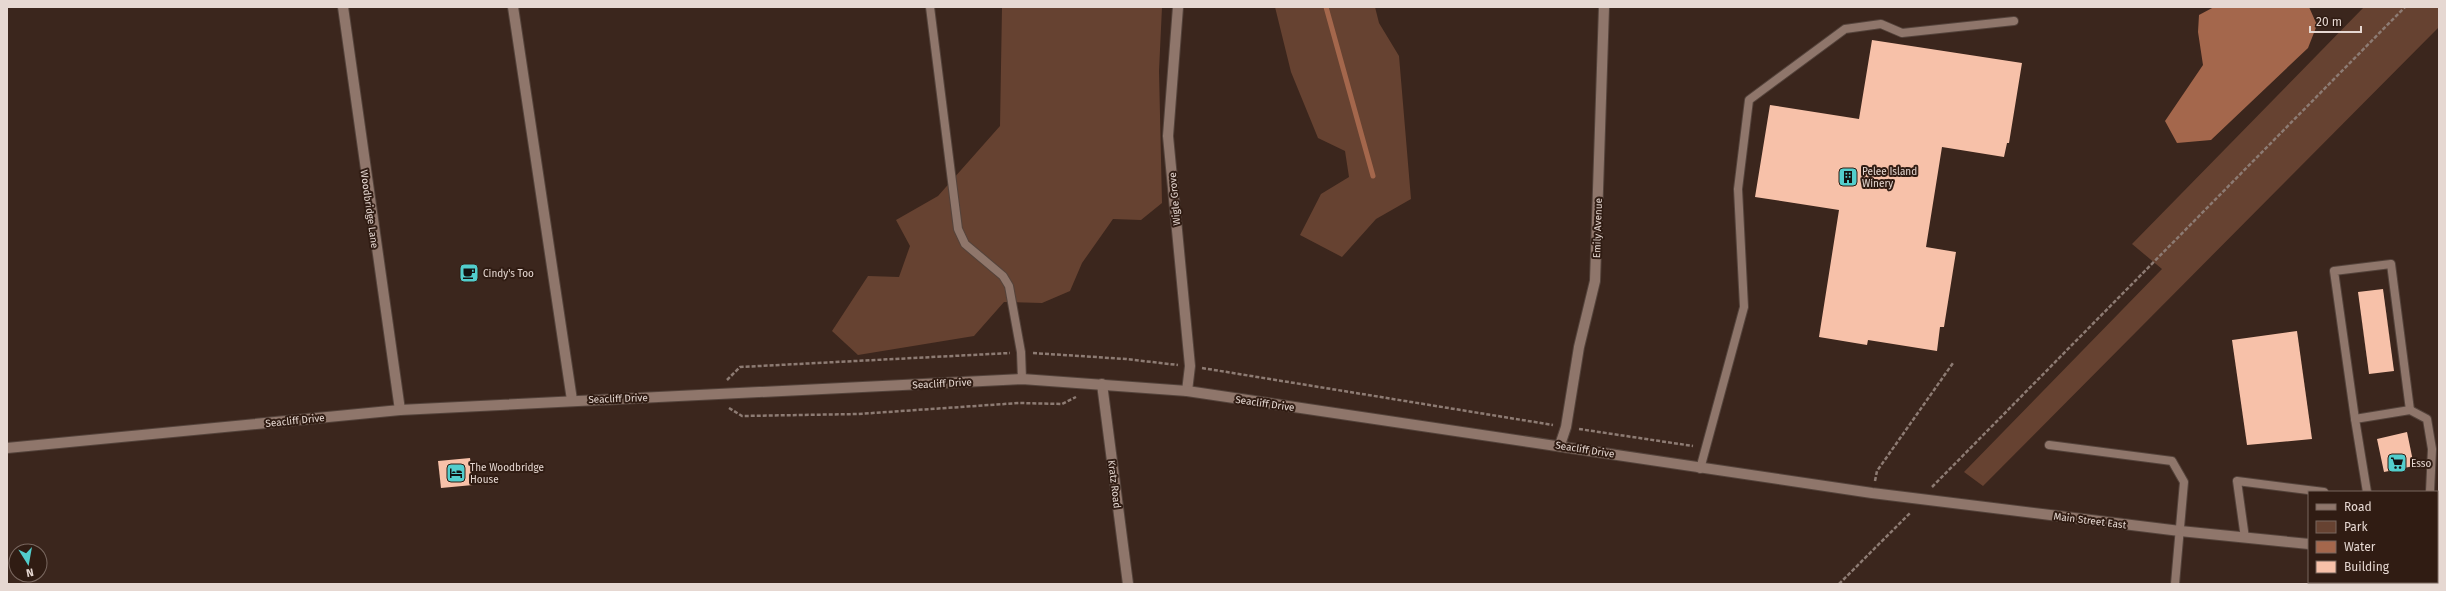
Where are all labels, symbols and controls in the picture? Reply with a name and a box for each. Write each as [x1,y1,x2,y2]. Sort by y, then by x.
scale bar [2310,8,2361,34]
text: 20 m [2316,15,2342,29]
building icon: Pelee Island Winery [1837,166,1859,188]
place label: Pelee Island Winery [1862,166,1917,190]
street label: Woodbridge Lane [358,169,380,249]
street label: Wigle Grove [1167,172,1183,226]
street label: Emily Avenue [1591,198,1605,258]
cafe icon: Cindy's Too [458,262,480,284]
place label: Cindy's Too [483,268,534,280]
street label: Seacliff Drive [912,376,972,392]
street label: Seacliff Drive [588,392,648,406]
street label: Seacliff Drive [1235,394,1295,414]
street label: Seacliff Drive [265,412,325,430]
street label: Seacliff Drive [1554,439,1615,461]
supermarket icon: Esso [2386,452,2408,474]
place label: Esso [2411,458,2432,470]
street label: Kratz Road [1105,459,1123,509]
hotel icon: The Woodbridge House [445,462,467,484]
place label: The Woodbridge House [470,462,544,486]
legend [2308,491,2438,583]
text: Road [2344,500,2372,514]
street label: Main Street East [2053,511,2127,531]
text: Park [2344,520,2368,534]
text: Water [2344,540,2376,554]
north arrow [8,543,48,583]
text: Building [2344,560,2390,574]
text: N [25,565,35,579]

